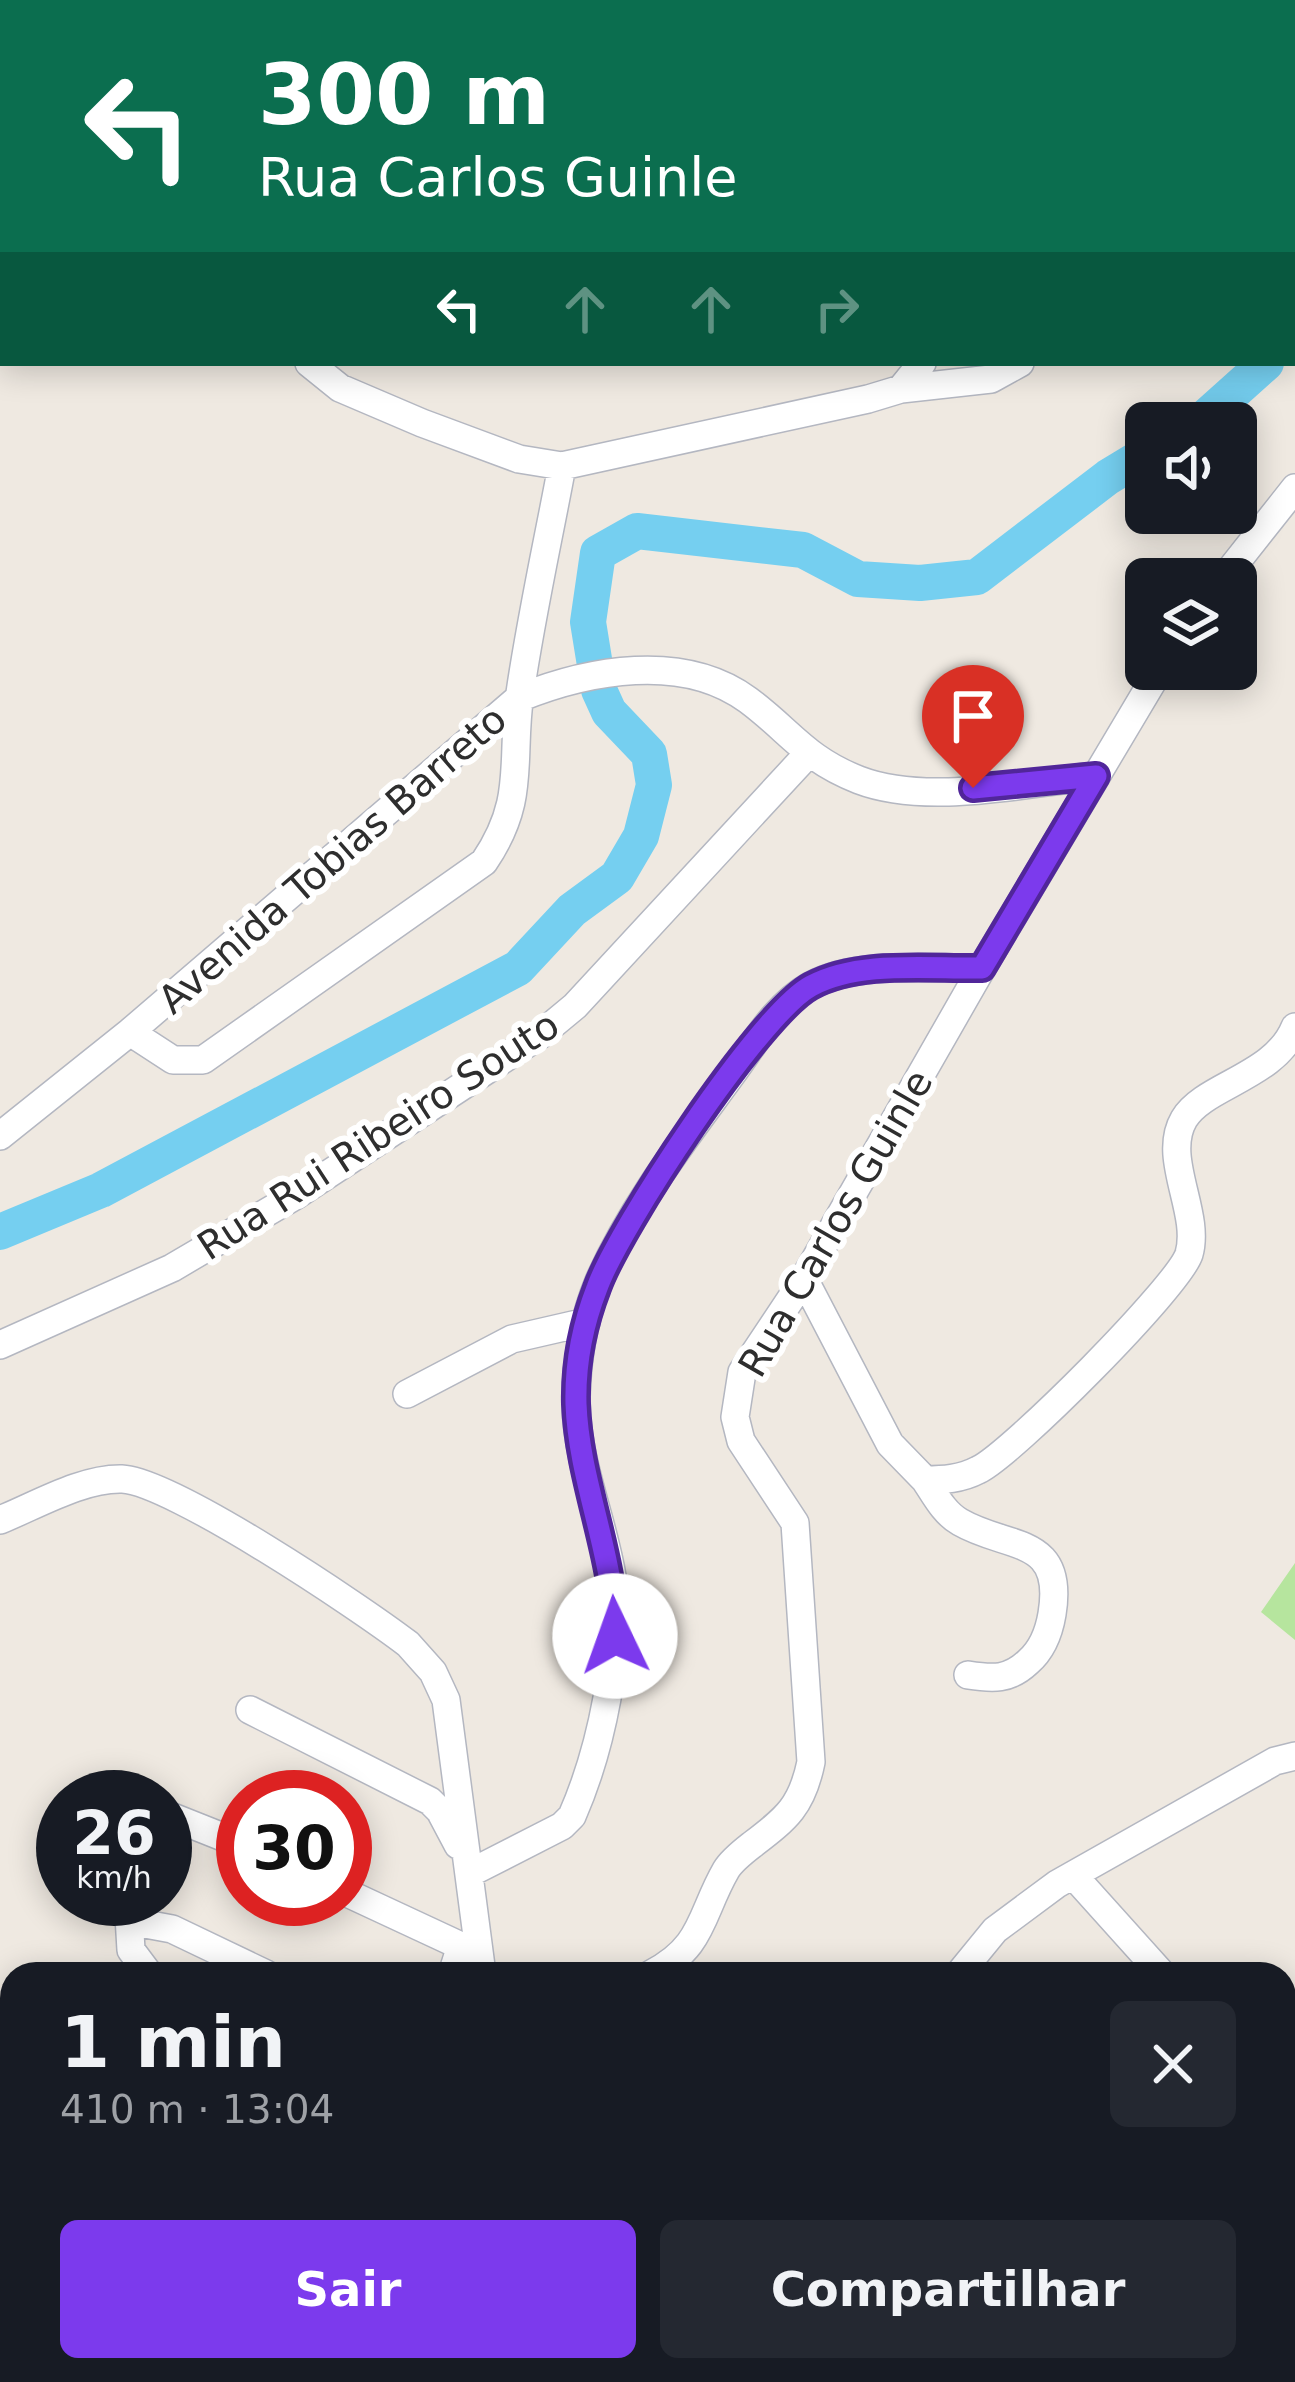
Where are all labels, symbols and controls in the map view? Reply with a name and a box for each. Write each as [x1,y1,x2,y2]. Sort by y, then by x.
text: 300 m [258,46,550,144]
icon: left [60,48,216,204]
text: Rua Carlos Guinle [258,146,737,209]
icon: left [426,276,492,342]
icon: ahead [552,276,618,342]
icon: ahead [678,276,744,342]
icon: right [804,276,870,342]
map controls [1125,402,1257,690]
button: sound [1125,402,1257,534]
button: layers [1125,558,1257,690]
pin [922,665,1024,788]
icon: arrive [940,683,1006,749]
street label: Avenida Tobias Barreto [149,696,515,1023]
street label: Rua Rui Ribeiro Souto [189,1002,567,1269]
street label: Rua Carlos Guinle [729,1062,941,1384]
position arrow [552,1573,678,1699]
speed limit sign: 30 [216,1770,372,1926]
text: 26 [72,1798,156,1868]
text: km/h [76,1860,152,1895]
text: 1 min [60,2000,286,2084]
button: close [1110,2001,1236,2127]
text: 410 m · 13:04 [60,2087,334,2132]
button: Sair [60,2220,636,2358]
button: Compartilhar [660,2220,1236,2358]

